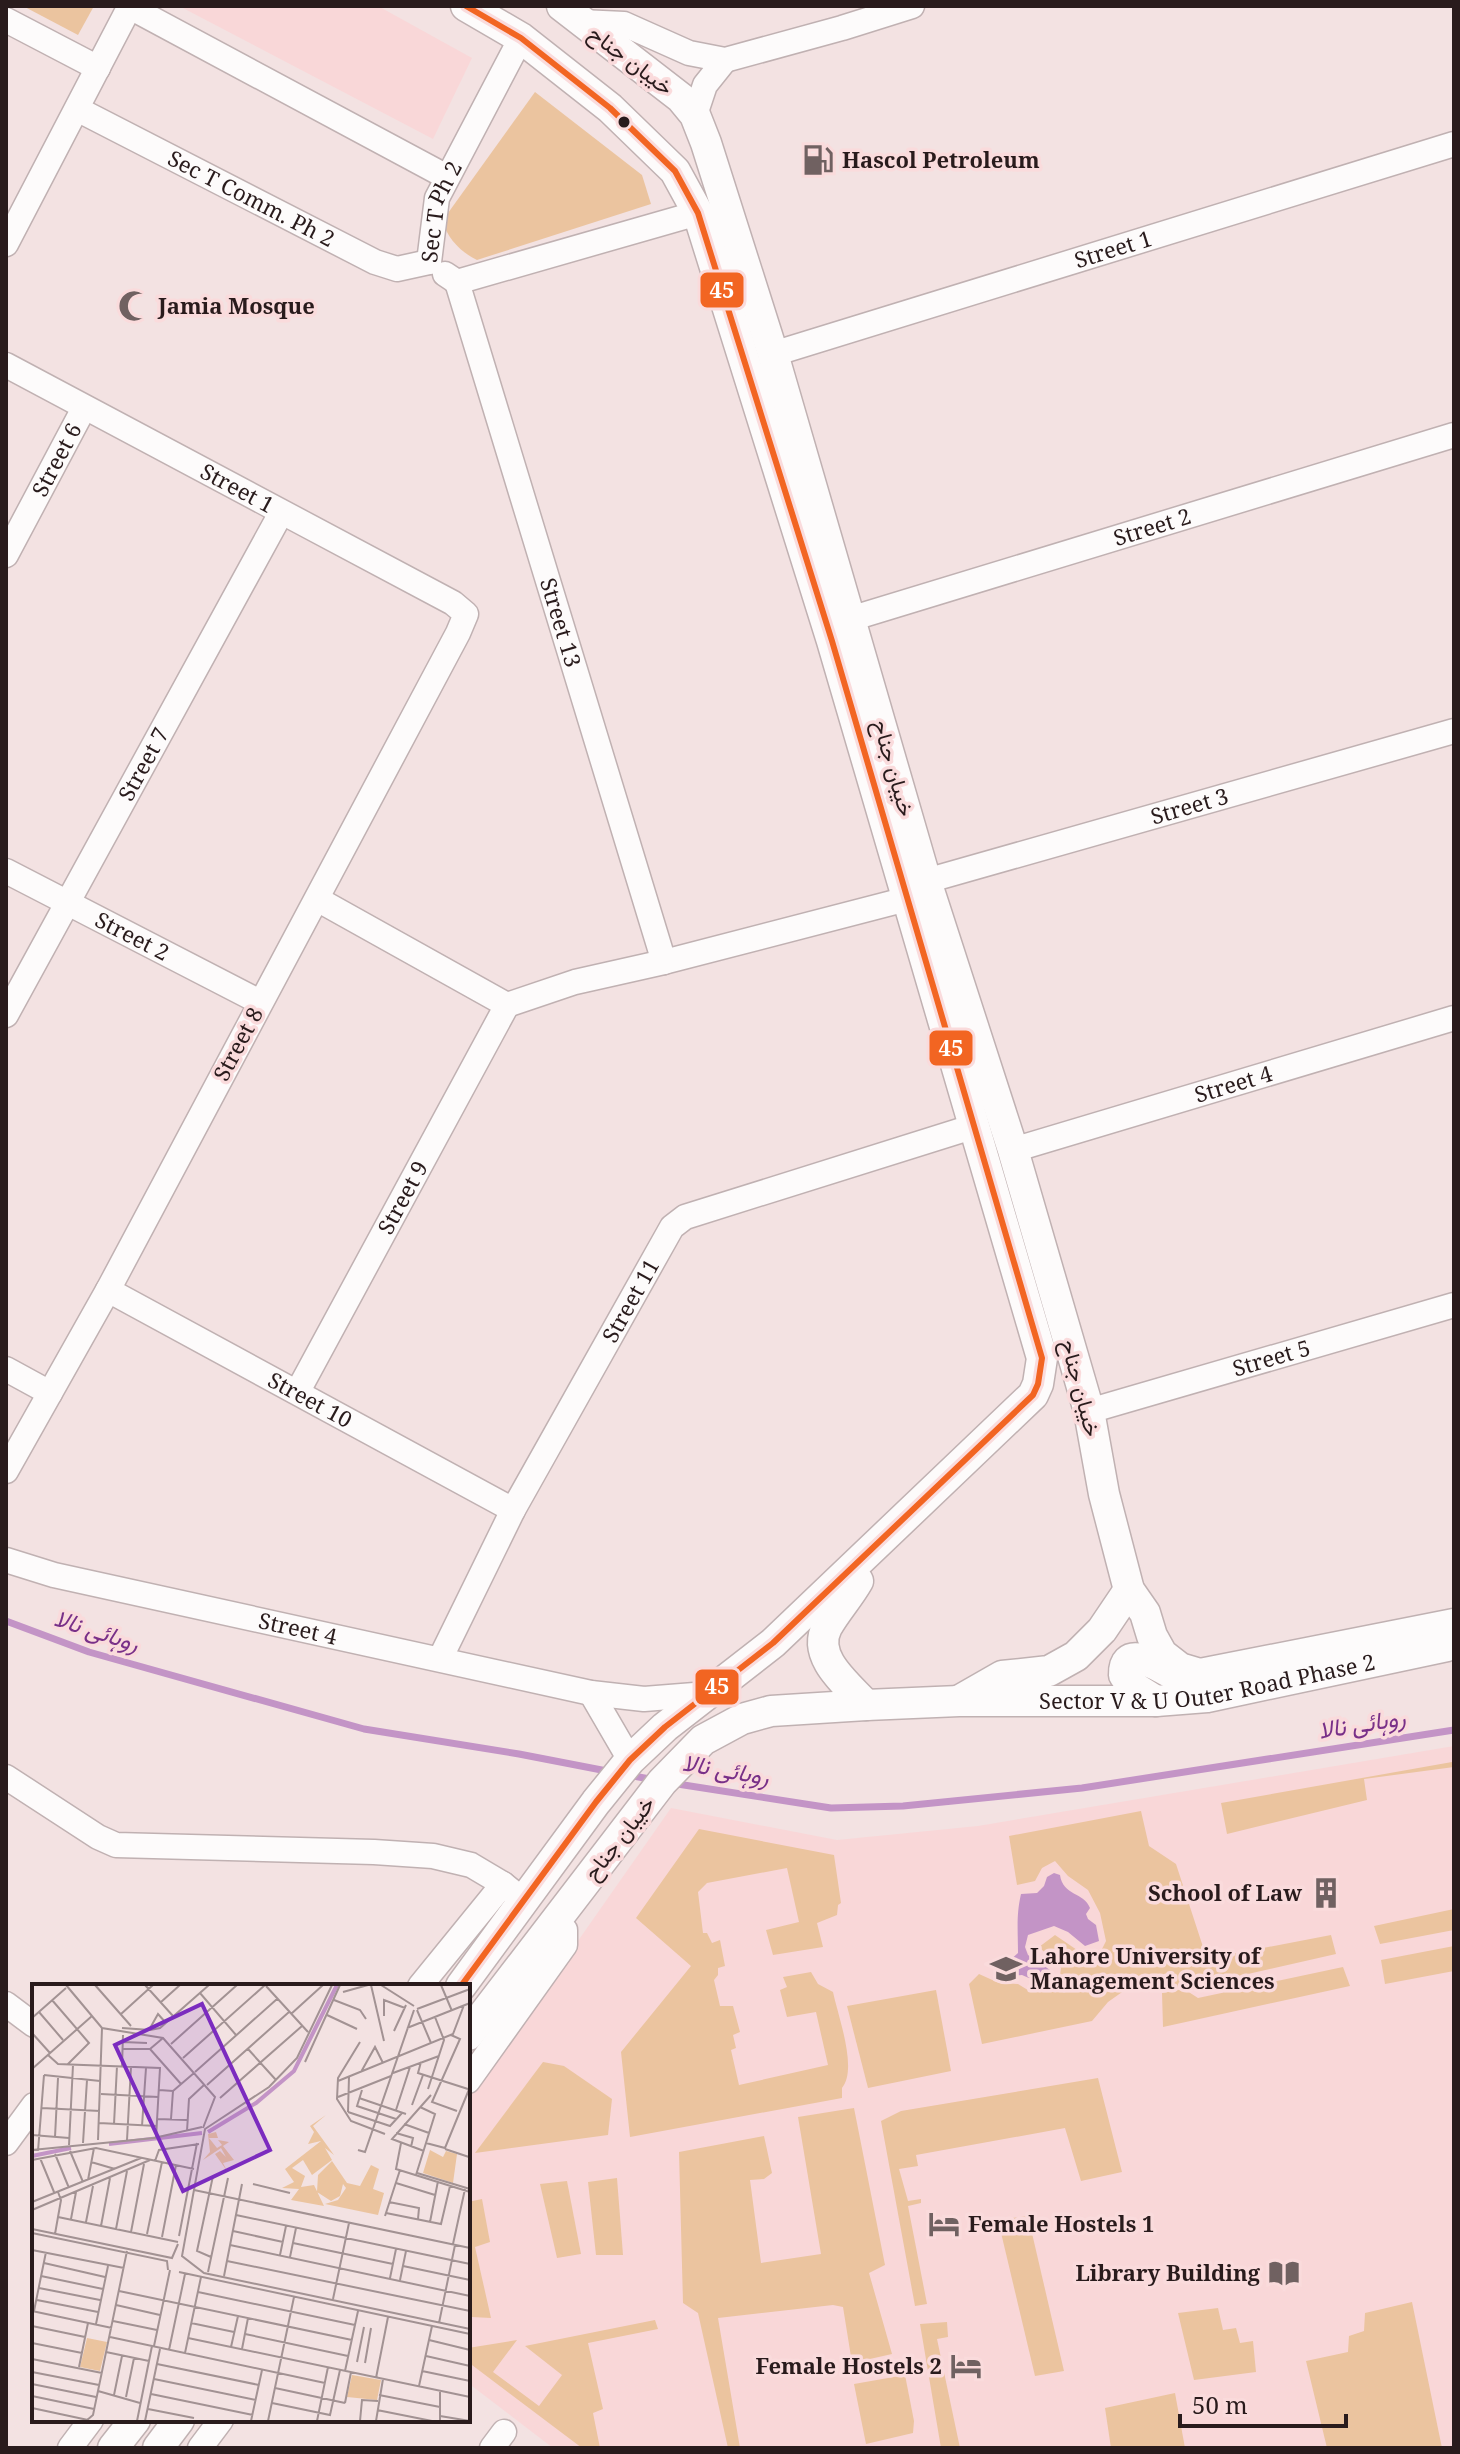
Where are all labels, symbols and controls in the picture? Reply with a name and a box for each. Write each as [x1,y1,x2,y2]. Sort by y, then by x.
street label: خیبان جناح [582,17,680,102]
unlabelled marker [616,114,632,130]
street label: Sec T Comm. Ph 2 [163,142,340,253]
fuel station icon: Hascol Petroleum [801,143,835,177]
place label: Hascol Petroleum [842,144,1040,174]
street label: Sec T Ph 2 [413,155,468,264]
street label: Street 1 [1071,222,1155,274]
line badge: 45 [699,271,745,309]
text: 45 [710,274,734,304]
mosque icon: Jamia Mosque [117,289,151,323]
place label: Jamia Mosque [157,290,315,320]
street label: Street 6 [24,417,88,501]
street label: Street 1 [196,455,280,519]
street label: Street 2 [1110,500,1194,552]
street label: Street 13 [534,574,589,671]
street label: خیبان جناح [866,716,923,820]
street label: Street 7 [110,722,175,806]
street label: Street 3 [1147,780,1232,830]
street label: Street 2 [90,904,175,967]
street label: Street 8 [205,1001,269,1086]
line badge: 45 [928,1029,974,1067]
text: 45 [939,1032,963,1062]
street label: Street 4 [1191,1057,1275,1109]
street label: Street 9 [370,1155,434,1239]
street label: Street 11 [594,1253,665,1348]
street label: Street 5 [1229,1332,1314,1383]
street label: خیبان جناح [1054,1336,1109,1440]
street label: Street 10 [263,1364,358,1434]
water label: روہائی نالا [50,1600,144,1660]
street label: Street 4 [256,1604,340,1651]
street label: Sector V & U Outer Road Phase 2 [1039,1646,1378,1715]
line badge: 45 [694,1668,740,1706]
text: 45 [705,1670,729,1700]
water label: روہائی نالا [1316,1699,1408,1747]
water label: روہائی نالا [680,1745,772,1793]
street label: خیبان جناح [576,1789,661,1886]
building icon: School of Law [1309,1876,1343,1910]
place label: School of Law [1148,1877,1302,1907]
place label: Lahore University of Management Sciences [1030,1940,1275,1995]
school or university icon: Lahore University of Management Sciences [989,1952,1023,1986]
inset map [32,1984,470,2422]
hotel icon: Female Hostels 1 [927,2207,961,2241]
place label: Female Hostels 1 [968,2208,1154,2238]
library icon: Library Building [1267,2256,1301,2290]
place label: Library Building [1075,2257,1261,2287]
hotel icon: Female Hostels 2 [949,2349,983,2383]
place label: Female Hostels 2 [756,2350,942,2380]
scale bar [1180,2378,1346,2428]
text: 50 m [1192,2388,1248,2421]

